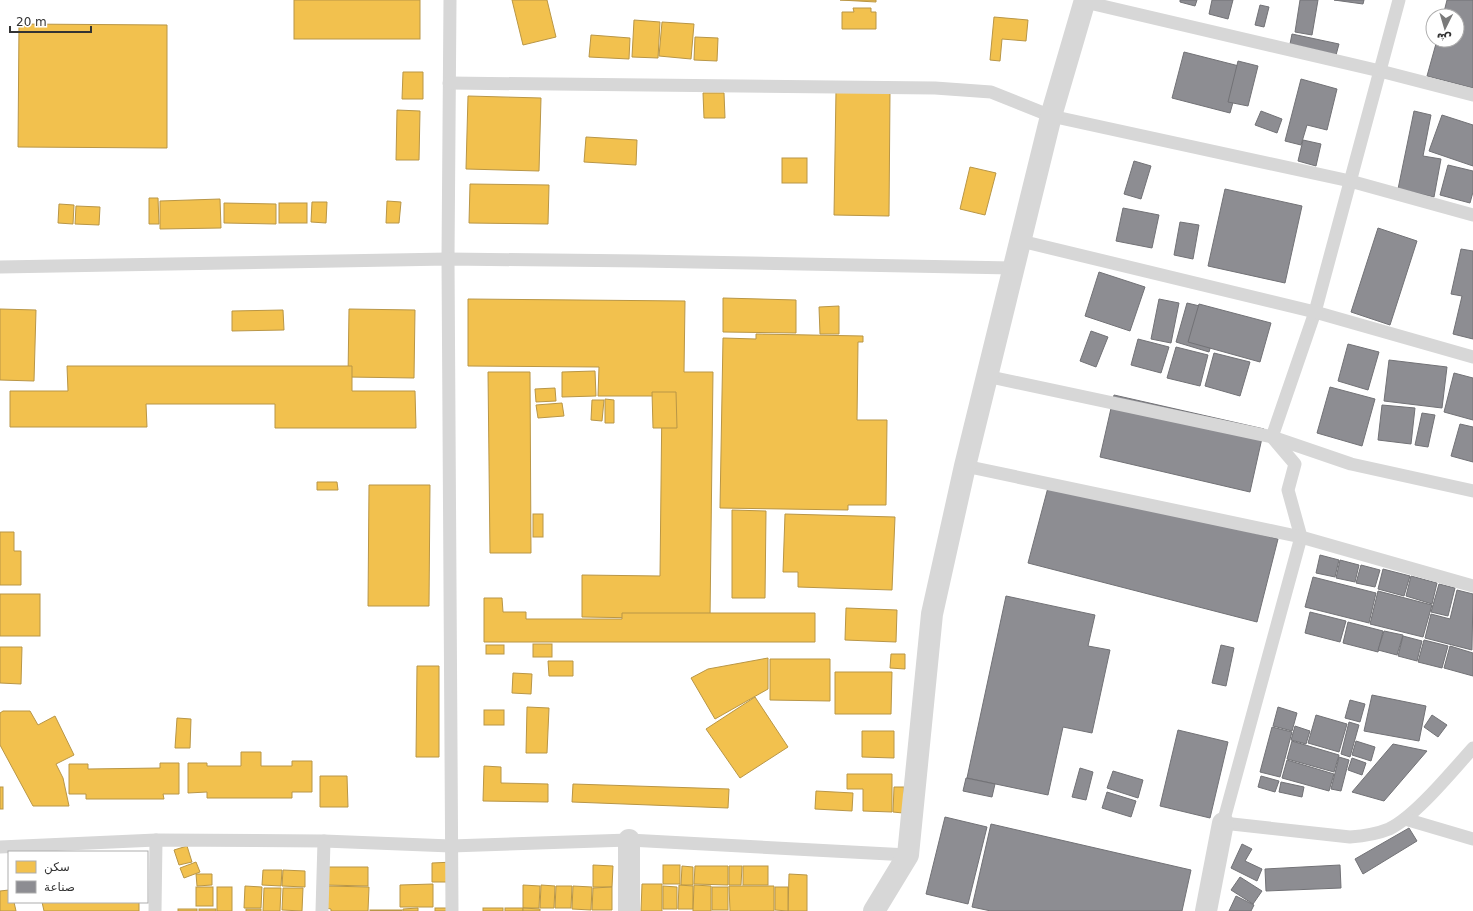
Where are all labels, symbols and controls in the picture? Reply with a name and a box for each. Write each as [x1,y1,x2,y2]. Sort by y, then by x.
scale bar [10,8,91,34]
north arrow [1425,8,1465,48]
text: 20 m [16,15,47,29]
text: ش [1436,30,1452,45]
legend [8,851,148,903]
text: سكن [44,860,70,875]
text: صناعة [44,880,75,894]

